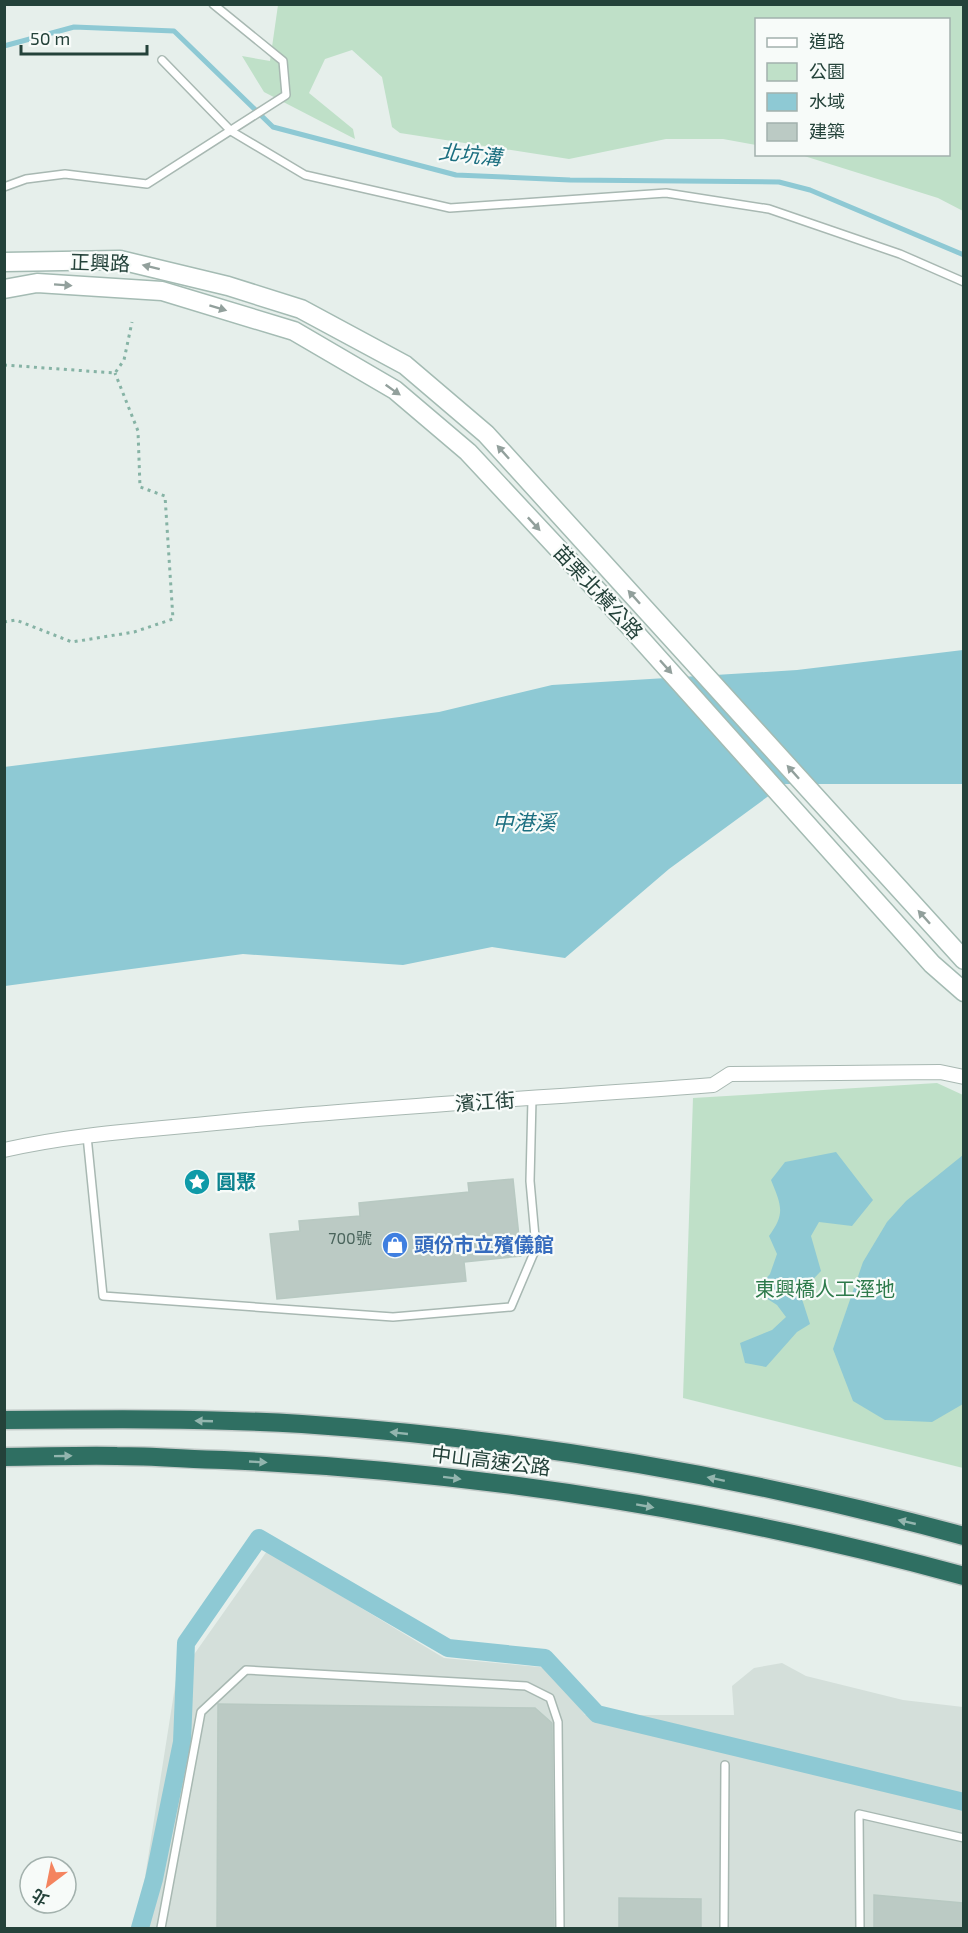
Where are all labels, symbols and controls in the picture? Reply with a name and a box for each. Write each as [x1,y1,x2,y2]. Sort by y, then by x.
scale bar [21,18,147,56]
legend [755,18,950,156]
text: 50 m [30,27,70,49]
text: 道路 [809,30,845,52]
text: 公園 [809,60,845,82]
text: 水域 [809,90,845,112]
text: 建築 [809,120,845,142]
water label: 北坑溝 [438,138,506,170]
street label: 正興路 [70,249,130,275]
one-way arrow [142,262,160,272]
one-way arrow [53,280,72,290]
one-way arrow [209,304,227,313]
one-way arrow [385,384,401,395]
one-way arrow [497,445,510,460]
one-way arrow [527,516,541,531]
street label: 苗栗北橫公路 [549,539,648,643]
one-way arrow [627,589,641,604]
one-way arrow [659,659,672,674]
one-way arrow [787,765,800,780]
water label: 中港溪 [493,809,558,834]
one-way arrow [917,909,931,924]
street label: 濱江街 [454,1087,516,1115]
place icon: 圓聚 [182,1167,212,1197]
place label: 圓聚 [216,1169,256,1193]
house number: 700號 [328,1228,372,1247]
shop icon: 頭份市立殯儀館 [380,1230,410,1260]
place label: 頭份市立殯儀館 [414,1232,554,1256]
park label: 東興橋人工溼地 [755,1276,895,1300]
one-way arrow [195,1416,214,1425]
one-way arrow [389,1428,408,1438]
street label: 中山高速公路 [430,1441,552,1479]
one-way arrow [53,1452,72,1461]
one-way arrow [248,1457,267,1466]
one-way arrow [443,1474,462,1483]
one-way arrow [707,1474,726,1484]
one-way arrow [636,1502,655,1511]
one-way arrow [897,1517,916,1526]
north arrow [18,1855,78,1915]
text: 北 [28,1886,52,1910]

